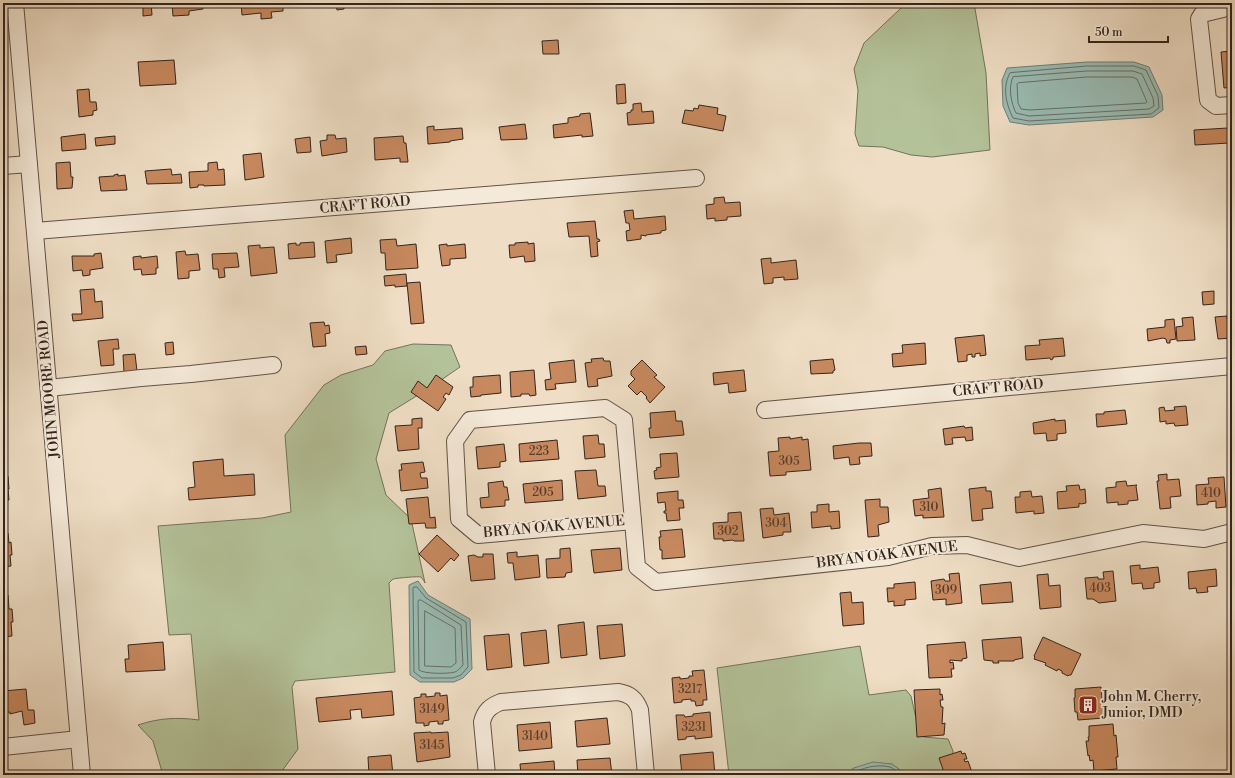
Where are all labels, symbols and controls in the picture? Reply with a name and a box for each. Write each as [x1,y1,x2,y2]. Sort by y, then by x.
scale bar [1089,18,1168,44]
text: 50 m [1095,25,1123,40]
street label: CRAFT ROAD [319,192,411,218]
street label: JOHN MOORE ROAD [34,319,64,460]
street label: CRAFT ROAD [952,375,1044,401]
house number: 223 [529,444,550,459]
house number: 305 [778,454,800,469]
house number: 205 [532,485,554,500]
house number: 410 [1201,486,1221,501]
house number: 310 [919,500,939,515]
street label: BRYAN OAK AVENUE [481,512,626,542]
house number: 304 [765,516,787,531]
house number: 302 [717,524,739,539]
street label: BRYAN OAK AVENUE [814,537,959,573]
house number: 403 [1089,581,1111,596]
house number: 309 [935,583,957,598]
house number: 3217 [678,682,702,697]
place label: John M. Cherry, Junior, DMD [1101,688,1201,722]
building icon: John M. Cherry, Junior, DMD [1077,694,1099,716]
house number: 3149 [419,702,445,717]
house number: 3231 [682,720,707,735]
house number: 3140 [522,729,548,744]
house number: 3145 [420,738,445,753]

